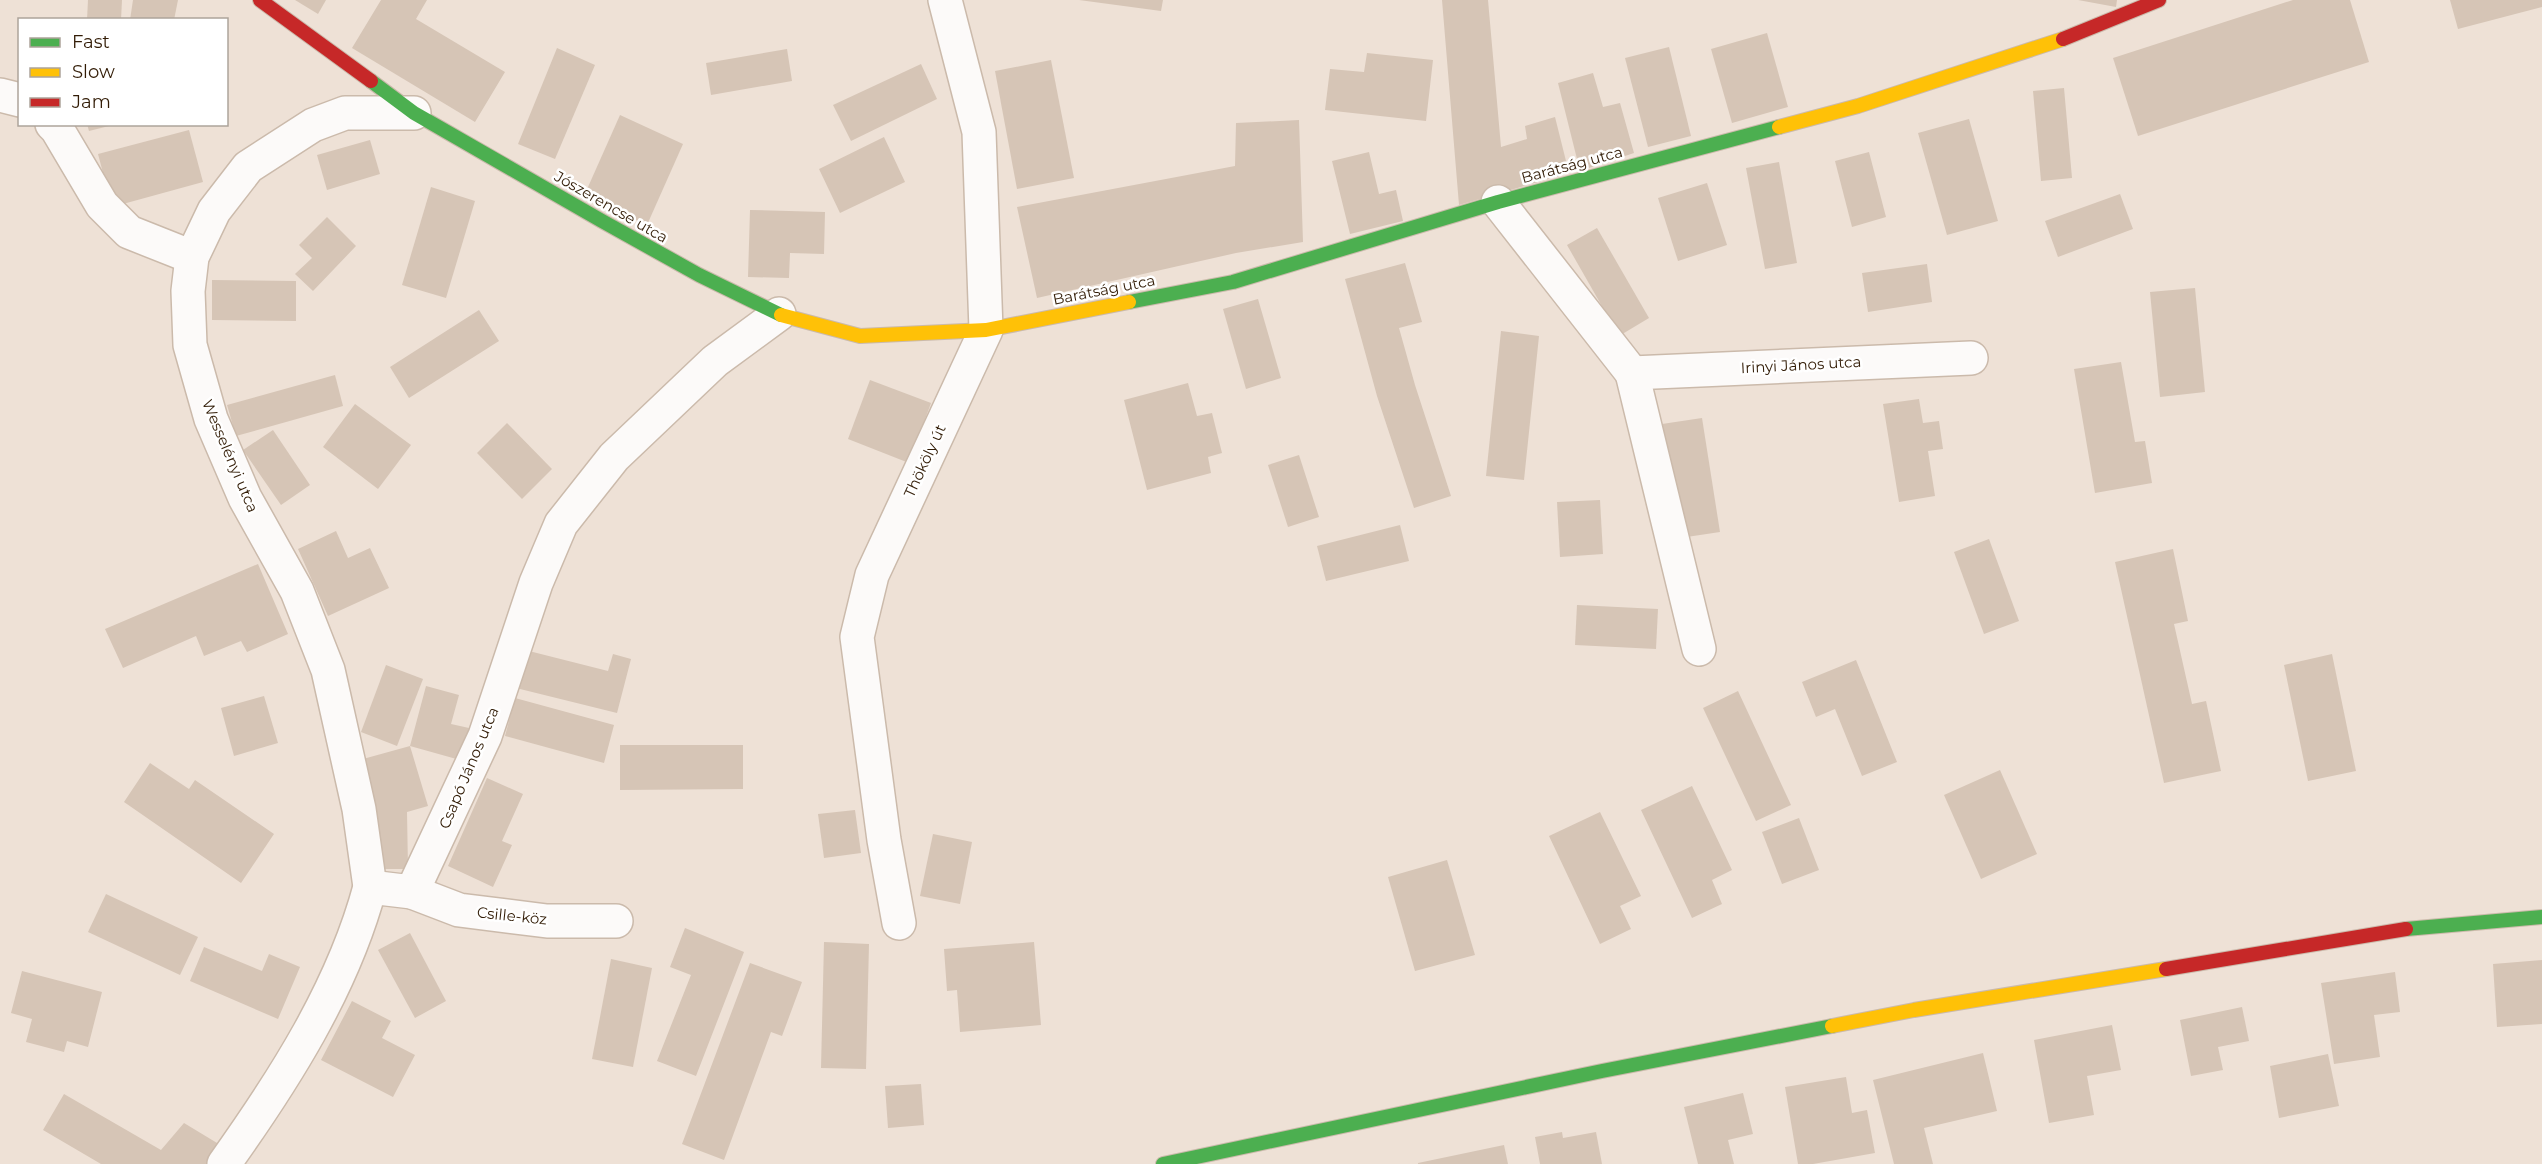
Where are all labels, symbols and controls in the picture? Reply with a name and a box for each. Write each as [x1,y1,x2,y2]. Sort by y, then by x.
legend [18,18,228,126]
text: Fast [72,31,110,53]
text: Slow [72,61,115,83]
text: Jam [71,91,111,113]
street label: Barátság utca [1519,142,1625,187]
street label: Jószerencse utca [550,166,671,247]
street label: Barátság utca [1051,270,1157,309]
street label: Irinyi János utca [1740,352,1862,377]
street label: Wesselényi utca [198,396,263,515]
street label: Thököly út [899,421,950,500]
street label: Csapó János utca [434,704,503,832]
street label: Csille-köz [476,902,548,929]

